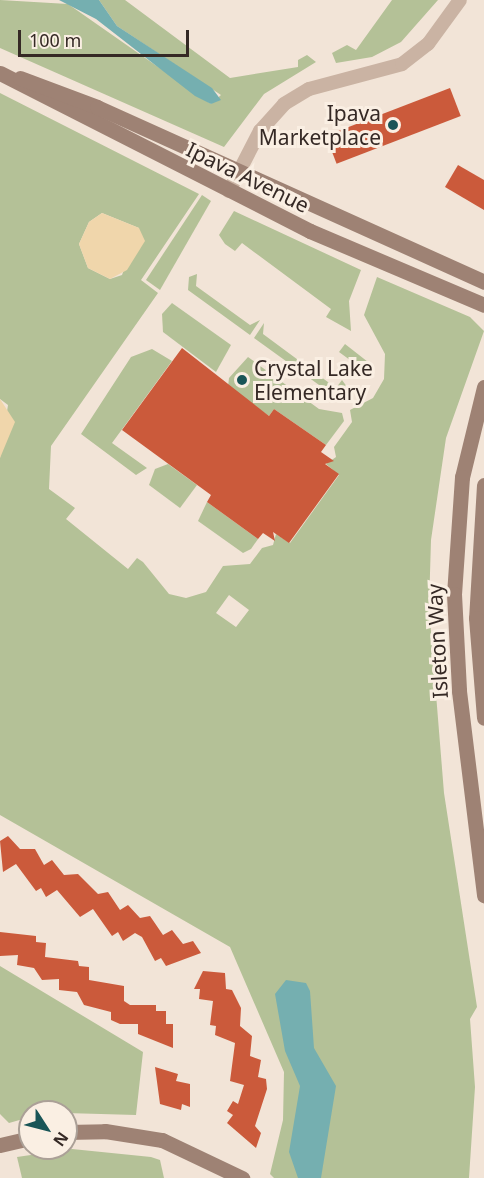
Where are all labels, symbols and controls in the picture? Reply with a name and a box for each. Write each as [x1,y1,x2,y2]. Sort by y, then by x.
scale bar [21,18,192,56]
text: 100 m [29,28,81,52]
place label: Ipava Marketplace [259,100,381,150]
marker: Ipava Marketplace [386,118,400,132]
street label: Ipava Avenue [183,136,313,218]
place label: Crystal Lake Elementary [254,355,373,405]
marker: Crystal Lake Elementary [235,373,249,387]
street label: Isleton Way [421,583,453,699]
north arrow [18,1100,78,1160]
text: N [48,1128,74,1151]

